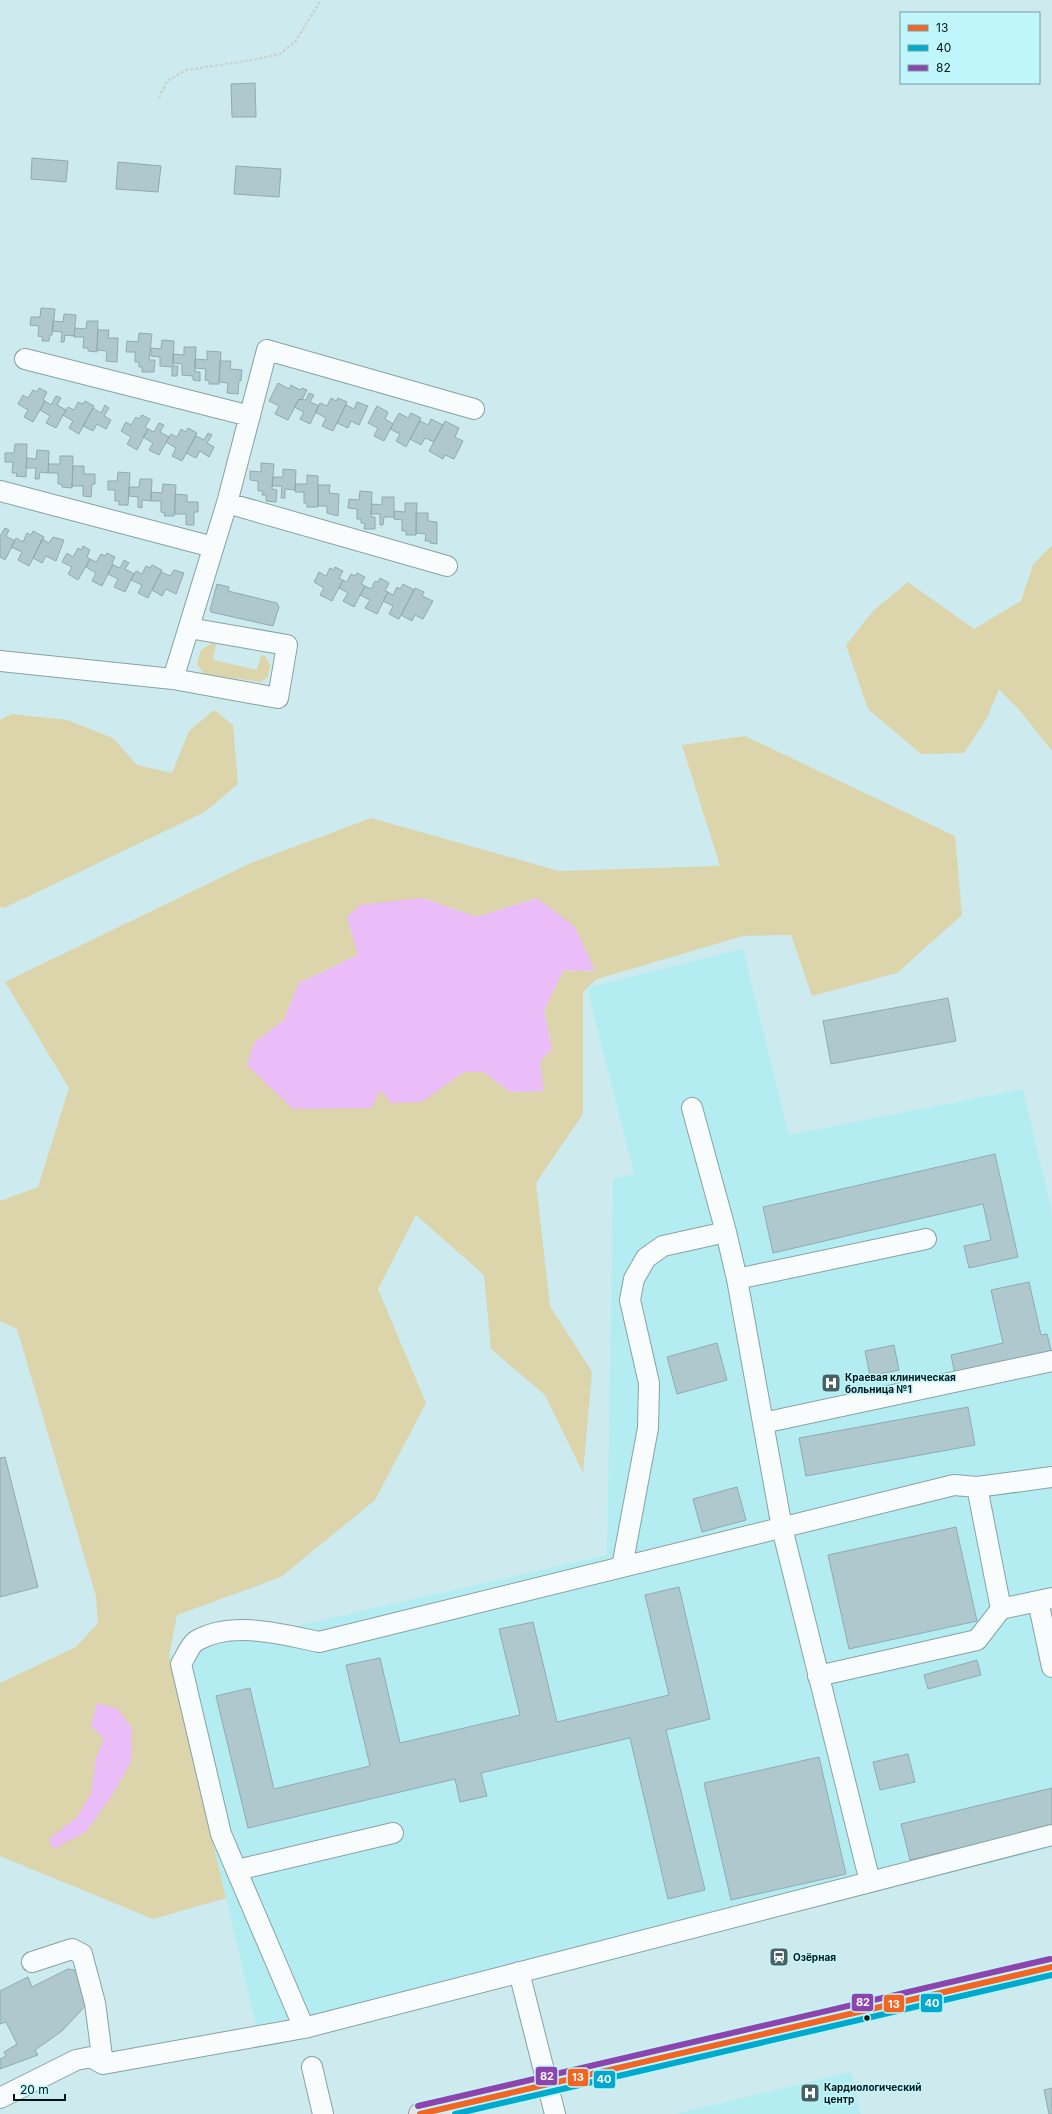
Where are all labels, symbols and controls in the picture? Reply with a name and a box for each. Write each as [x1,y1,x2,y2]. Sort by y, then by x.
legend [900,12,1040,84]
text: 13 [936,20,948,35]
text: 40 [936,40,951,55]
text: 82 [936,60,951,75]
place label: Краевая клиническая больница №1 [845,1371,956,1395]
hospital icon: Краевая клиническая больница №1 [820,1372,842,1394]
station icon: Озёрная [768,1946,790,1968]
place label: Озёрная [793,1951,836,1963]
line badge: 82 [851,1993,874,2012]
line badge: 40 [920,1993,943,2013]
line badge: 13 [883,1994,905,2013]
text: 82 [856,1995,870,2009]
text: 40 [925,1996,939,2010]
text: 13 [888,1997,900,2011]
unlabelled marker [862,2013,872,2023]
line badge: 82 [535,2066,558,2086]
line badge: 13 [567,2068,589,2087]
text: 82 [540,2069,554,2083]
text: 13 [572,2070,584,2084]
line badge: 40 [593,2070,616,2089]
text: 40 [597,2072,611,2086]
scale bar [14,2076,65,2102]
place label: Кардиологический центр [824,2081,921,2105]
text: 20 m [20,2082,49,2097]
hospital icon: Кардиологический центр [799,2082,821,2104]

